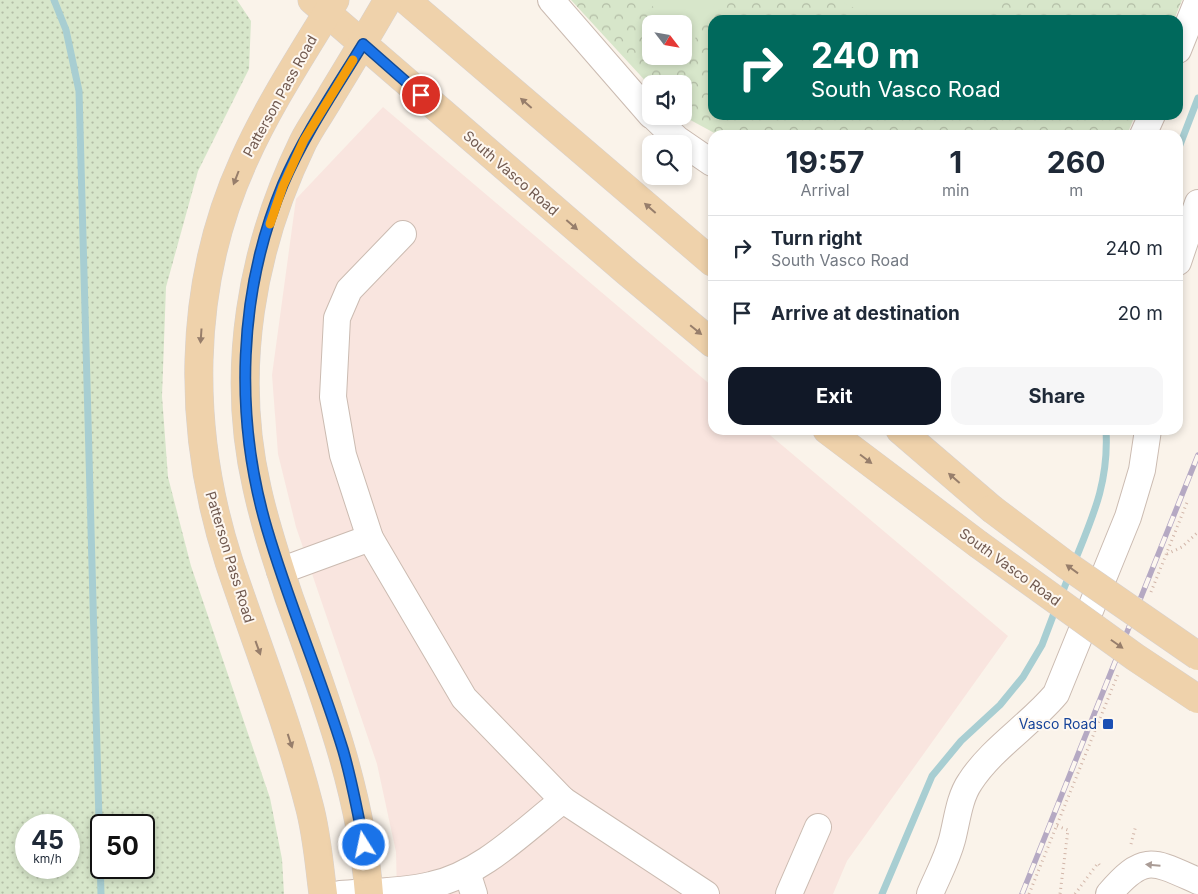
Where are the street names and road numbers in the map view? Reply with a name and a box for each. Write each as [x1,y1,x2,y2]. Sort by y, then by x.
street label: Patterson Pass Road [239,32,320,159]
street label: South Vasco Road [460,127,562,219]
street label: Patterson Pass Road [202,489,259,624]
street label: South Vasco Road [956,524,1064,609]

